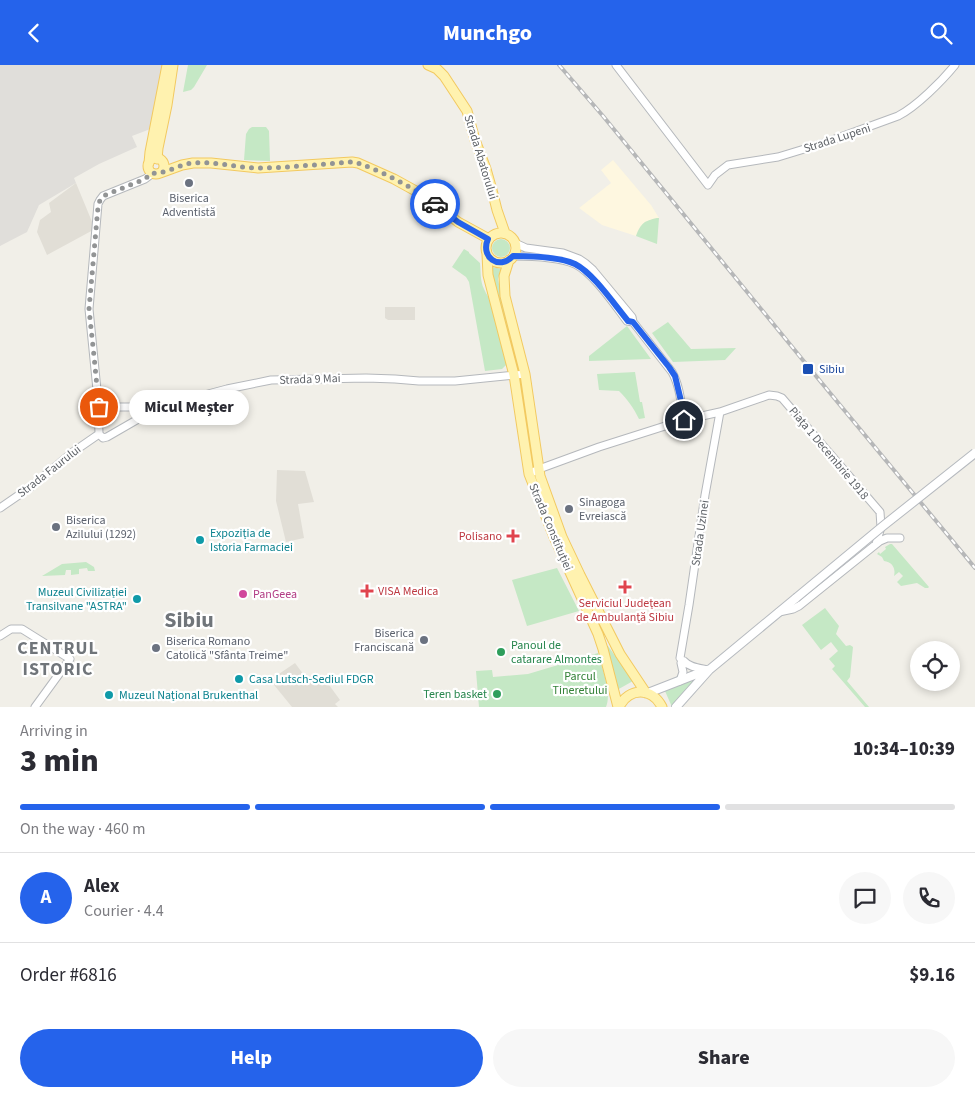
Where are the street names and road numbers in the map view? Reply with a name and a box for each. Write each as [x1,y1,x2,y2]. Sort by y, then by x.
street label: Strada Abatorului [460,113,501,202]
street label: Strada Lupeni [801,120,873,157]
street label: Strada 9 Mai [279,370,341,389]
street label: Piața 1 Decembrie 1918 [785,403,873,503]
street label: Strada Faurului [14,441,85,502]
street label: Strada Constituției [524,481,577,574]
street label: Strada Uzinei [687,499,714,567]

